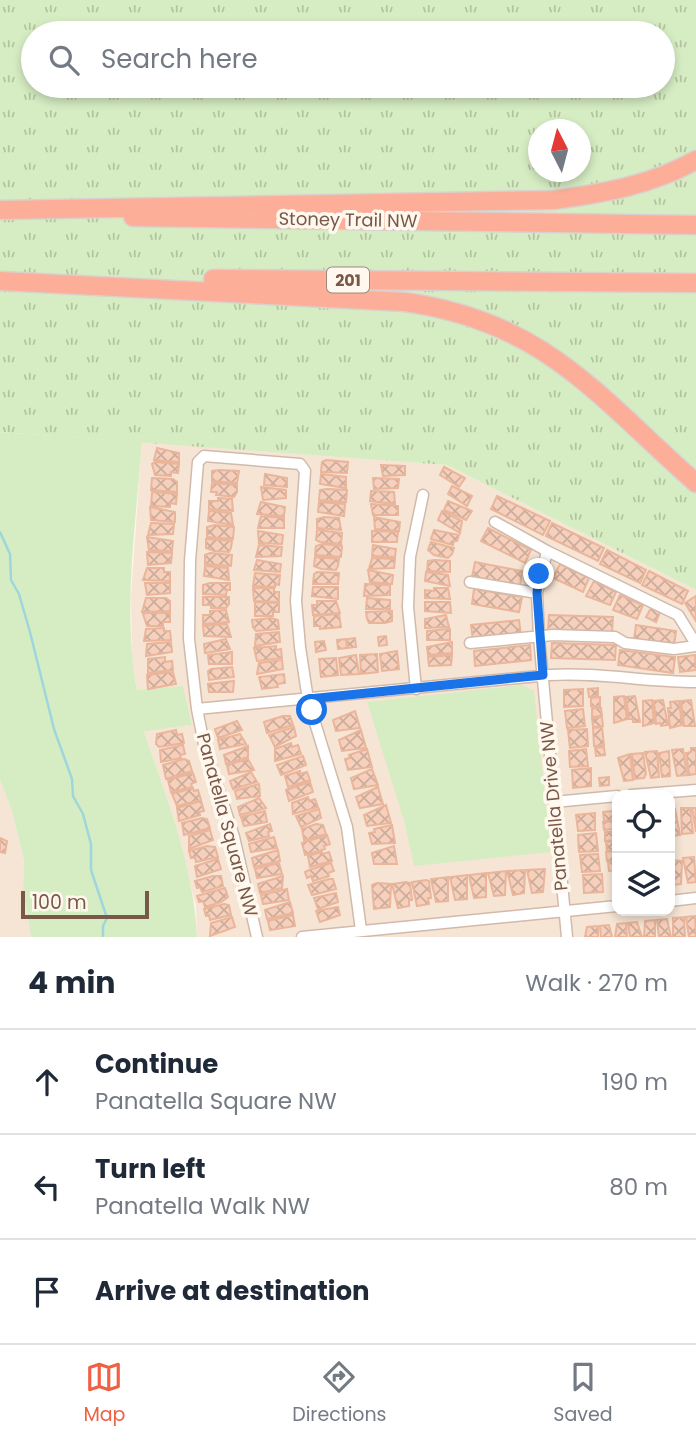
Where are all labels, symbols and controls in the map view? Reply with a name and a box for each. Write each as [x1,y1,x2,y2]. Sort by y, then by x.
search box [21,21,675,98]
icon: search [45,41,83,79]
text: Search here [101,41,258,77]
north arrow [528,119,591,182]
street label: Stoney Trail NW [278,206,418,233]
road number: 201 [327,268,369,292]
route end [523,558,554,589]
route start [296,694,327,725]
street label: Panatella Drive NW [534,720,573,892]
street label: Panatella Square NW [191,730,264,920]
map controls [612,790,675,916]
button: locate [612,790,675,853]
button: layers [612,853,675,916]
scale bar [21,888,149,920]
text: 100 m [32,889,87,916]
text: 4 min [28,961,116,1004]
text: Walk · 270 m [525,967,668,999]
text: Continue [95,1046,218,1082]
icon: ahead [28,1063,66,1101]
text: 190 m [602,1066,668,1098]
text: Panatella Square NW [95,1085,337,1117]
text: Turn left [95,1151,206,1187]
icon: left [28,1168,66,1206]
text: 80 m [609,1171,668,1203]
text: Panatella Walk NW [95,1190,310,1222]
icon: arrive [28,1273,66,1311]
text: Arrive at destination [95,1273,370,1309]
tab: Map [83,1358,125,1429]
tab: Directions [292,1358,387,1429]
tab: Saved [553,1358,613,1429]

